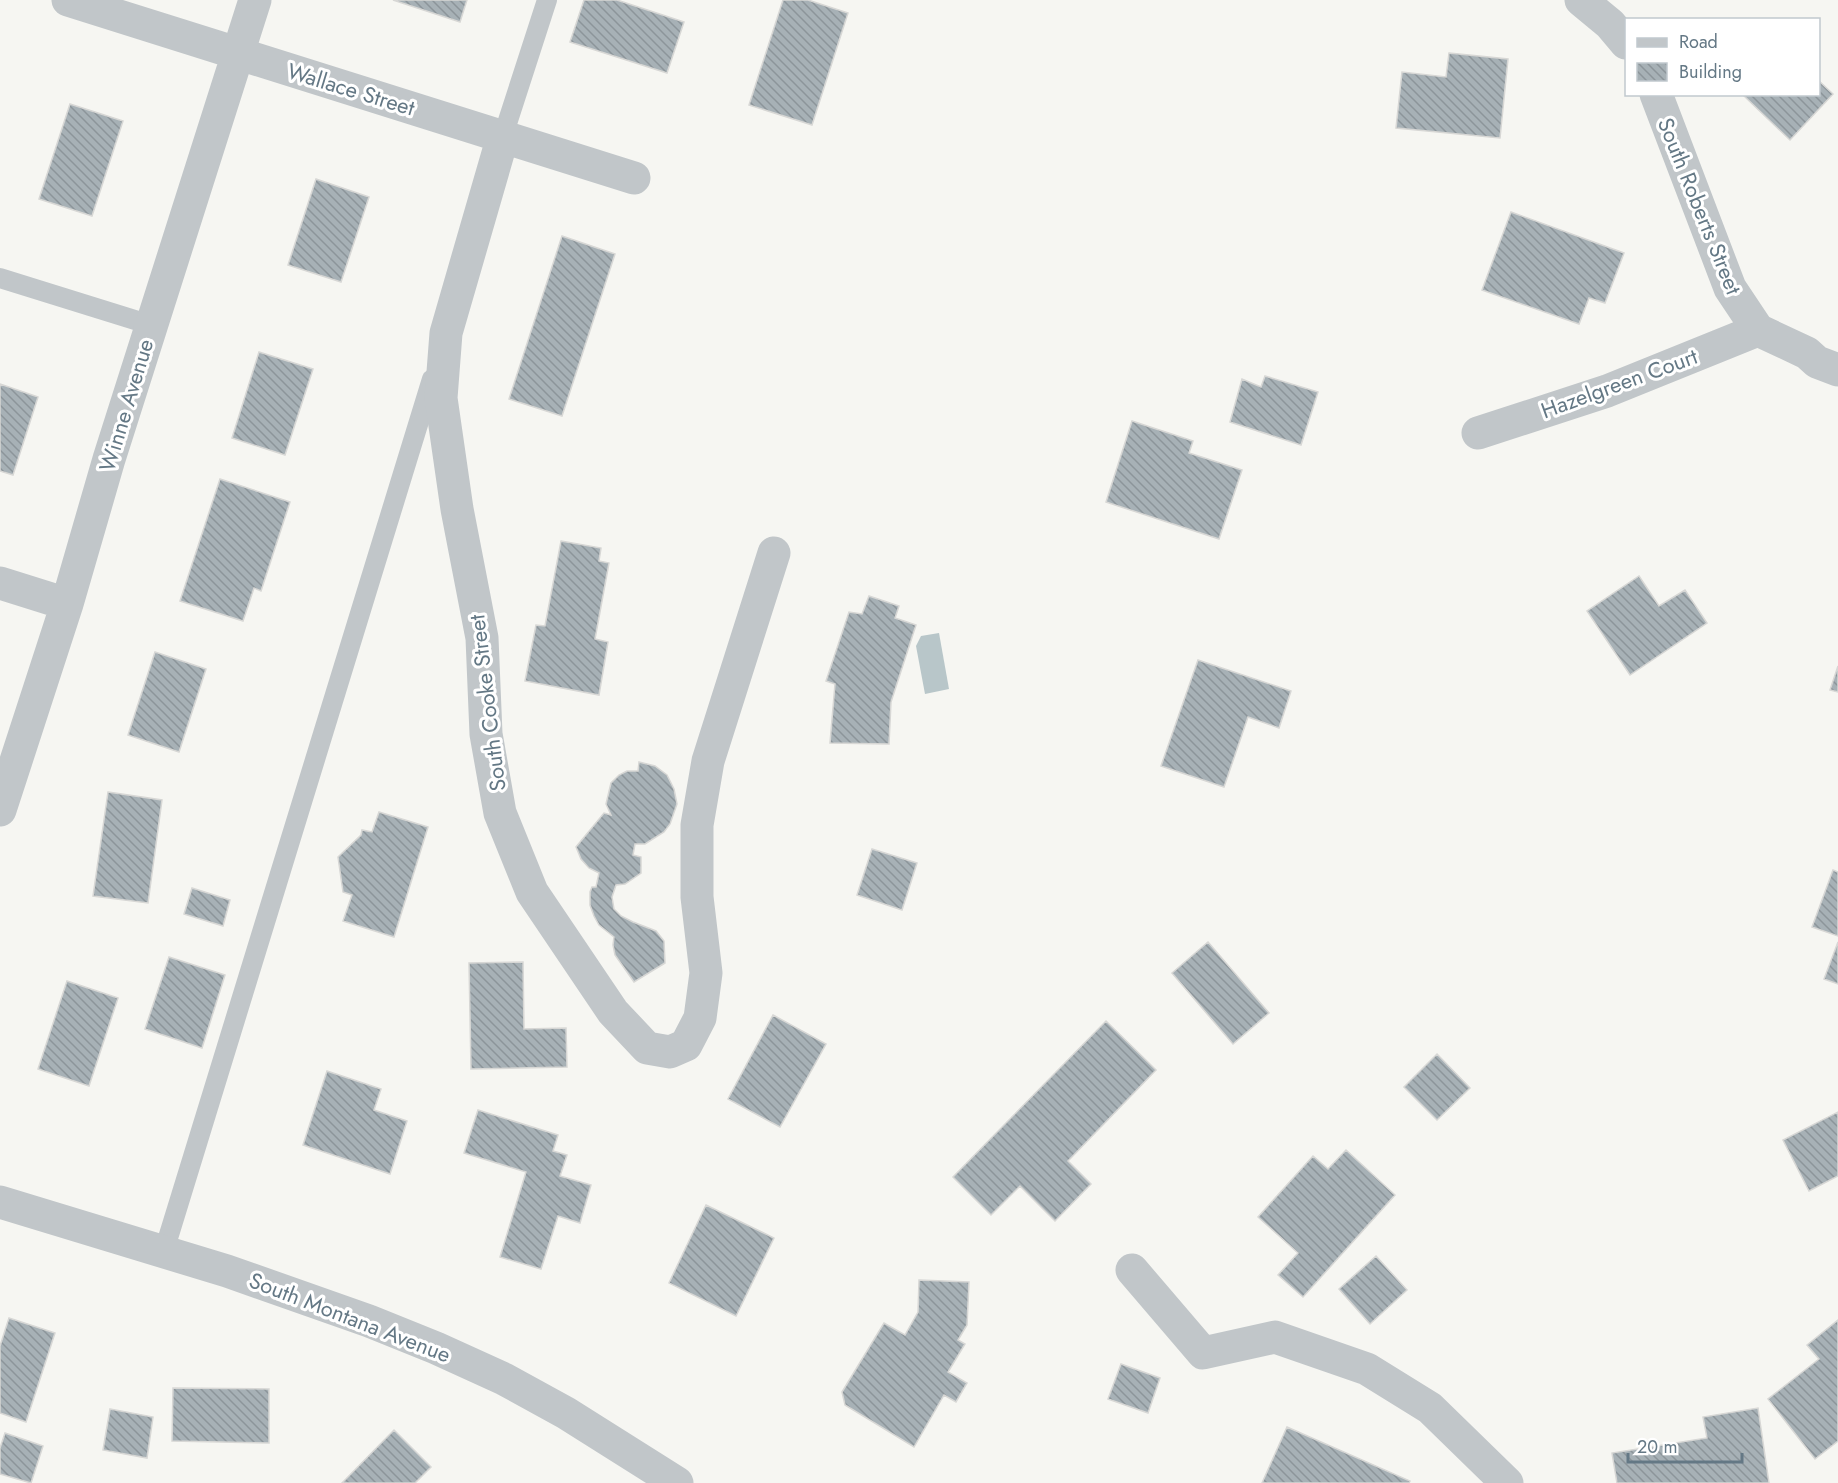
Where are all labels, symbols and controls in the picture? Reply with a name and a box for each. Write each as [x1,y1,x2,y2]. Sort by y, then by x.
legend [1625,18,1820,96]
text: Road [1679,29,1718,55]
street label: Wallace Street [283,54,419,124]
text: Building [1679,59,1742,85]
street label: South Roberts Street [1650,113,1750,300]
street label: Winne Avenue [91,335,161,475]
street label: Hazelgreen Court [1536,340,1702,426]
street label: South Cooke Street [460,612,514,793]
street label: South Montana Avenue [245,1264,455,1370]
scale bar [1628,1426,1742,1464]
text: 20 m [1637,1434,1677,1460]

